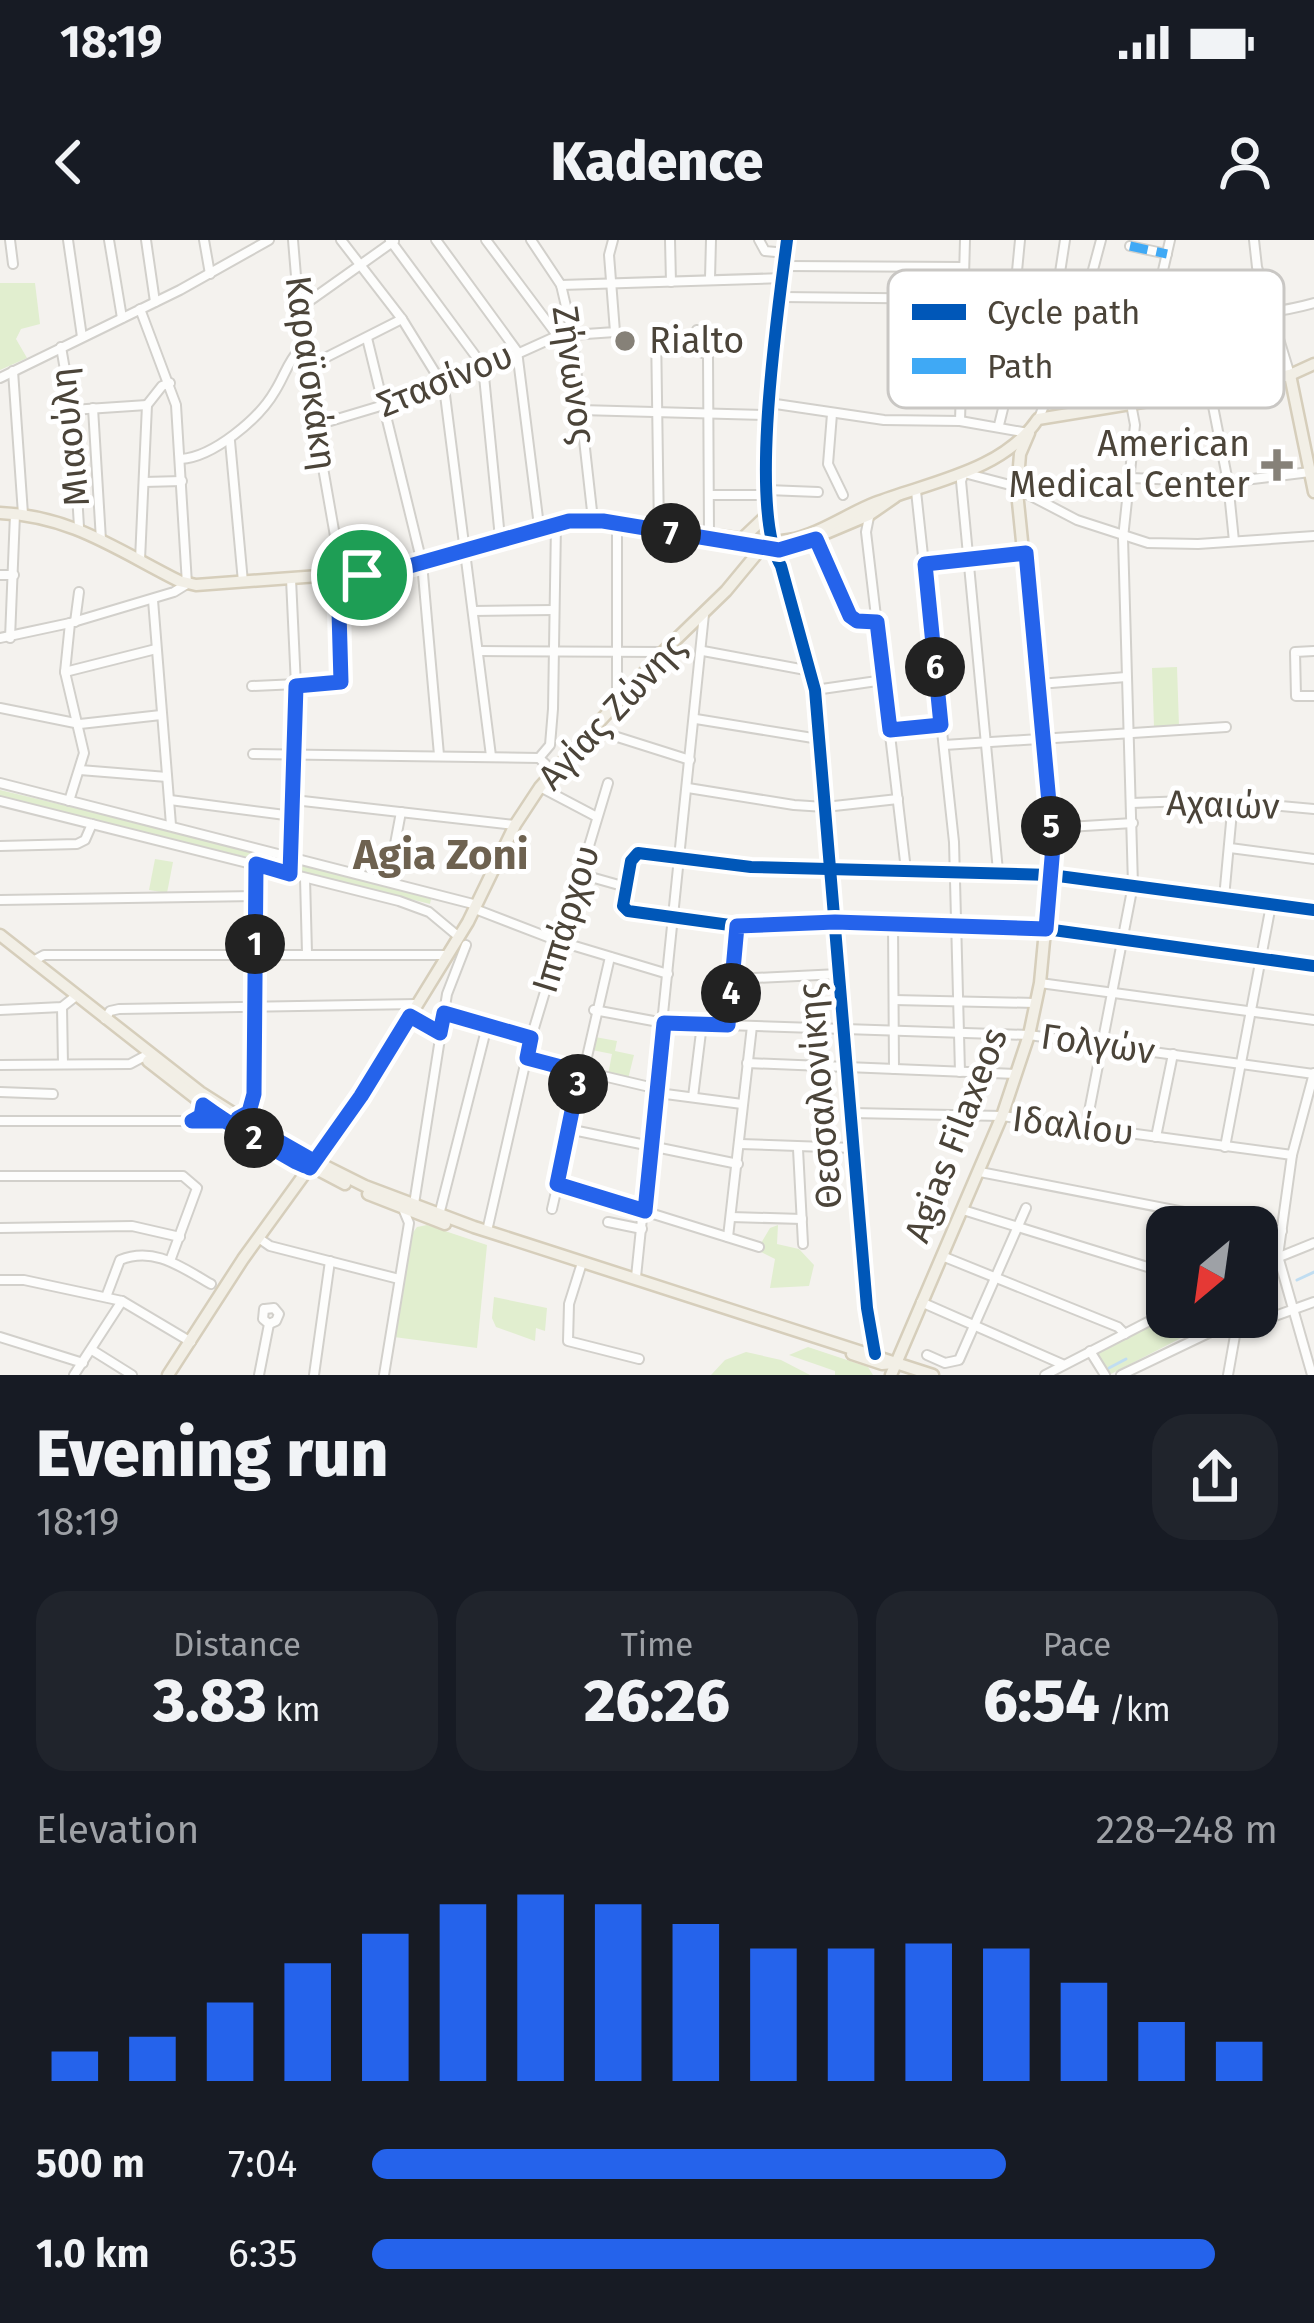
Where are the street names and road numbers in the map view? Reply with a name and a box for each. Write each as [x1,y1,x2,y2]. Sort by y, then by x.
street label: Καραϊσκάκη [276,273,346,473]
street label: Ζήνωνος [543,303,606,447]
street label: Στασίνου [371,333,519,427]
street label: Μιαούλη [41,365,99,509]
street label: Αγίας Ζώνης [529,625,695,799]
street label: Αχαιών [1166,781,1280,829]
street label: Ιππάρχου [523,840,609,998]
street label: Θεσσαλονίκης [788,981,852,1211]
street label: Γολγών [1038,1014,1158,1074]
street label: Agias Filaxeos [895,1022,1017,1248]
street label: Ιδαλίου [1010,1097,1136,1155]

